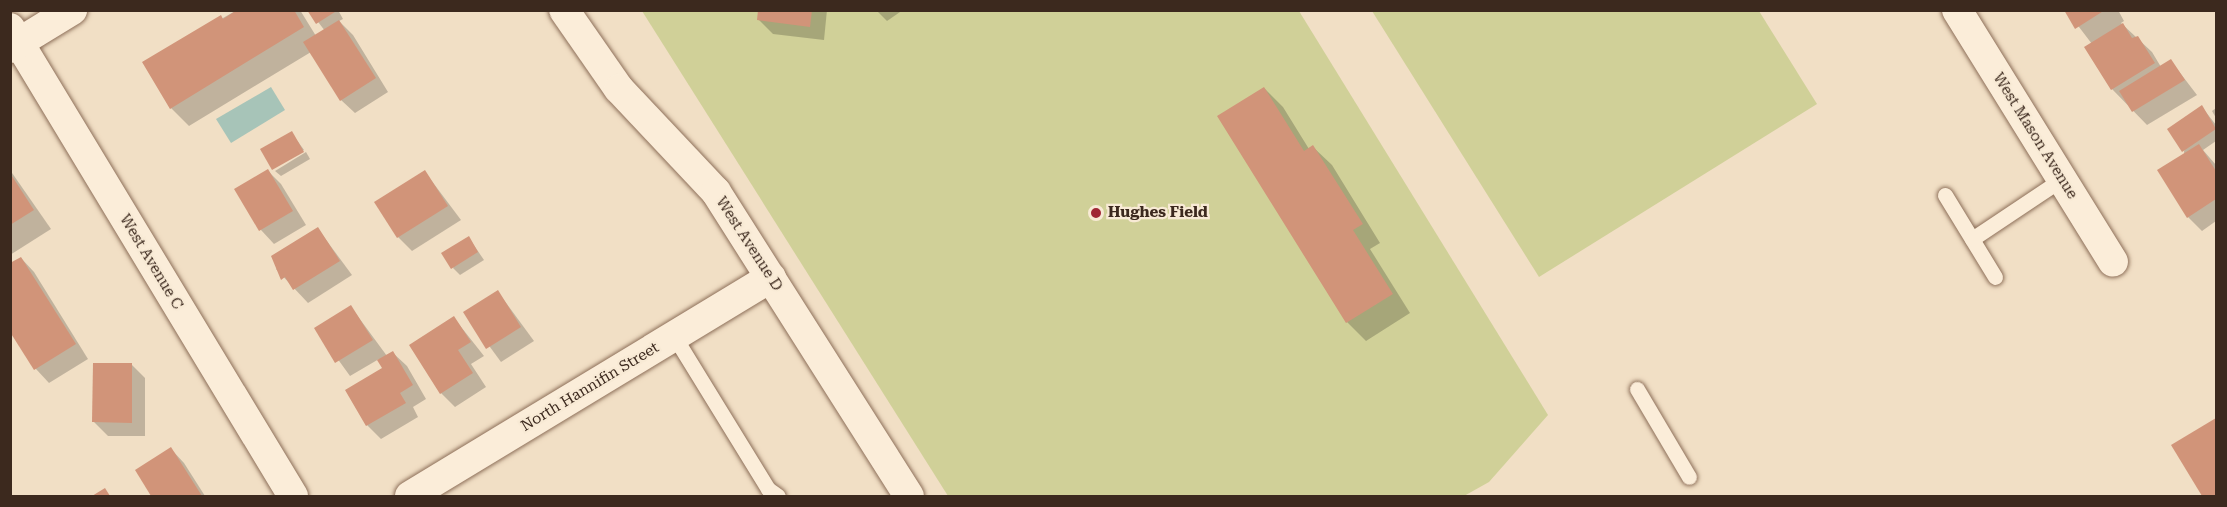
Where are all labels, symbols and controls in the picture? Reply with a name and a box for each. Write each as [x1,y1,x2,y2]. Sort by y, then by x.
street label: West Mason Avenue [1989,70,2081,202]
street label: West Avenue D [712,194,786,294]
place label: Hughes Field [1108,204,1208,222]
marker: Hughes Field [1089,206,1103,220]
street label: West Avenue C [116,211,186,313]
street label: North Hannifin Street [518,339,662,435]

